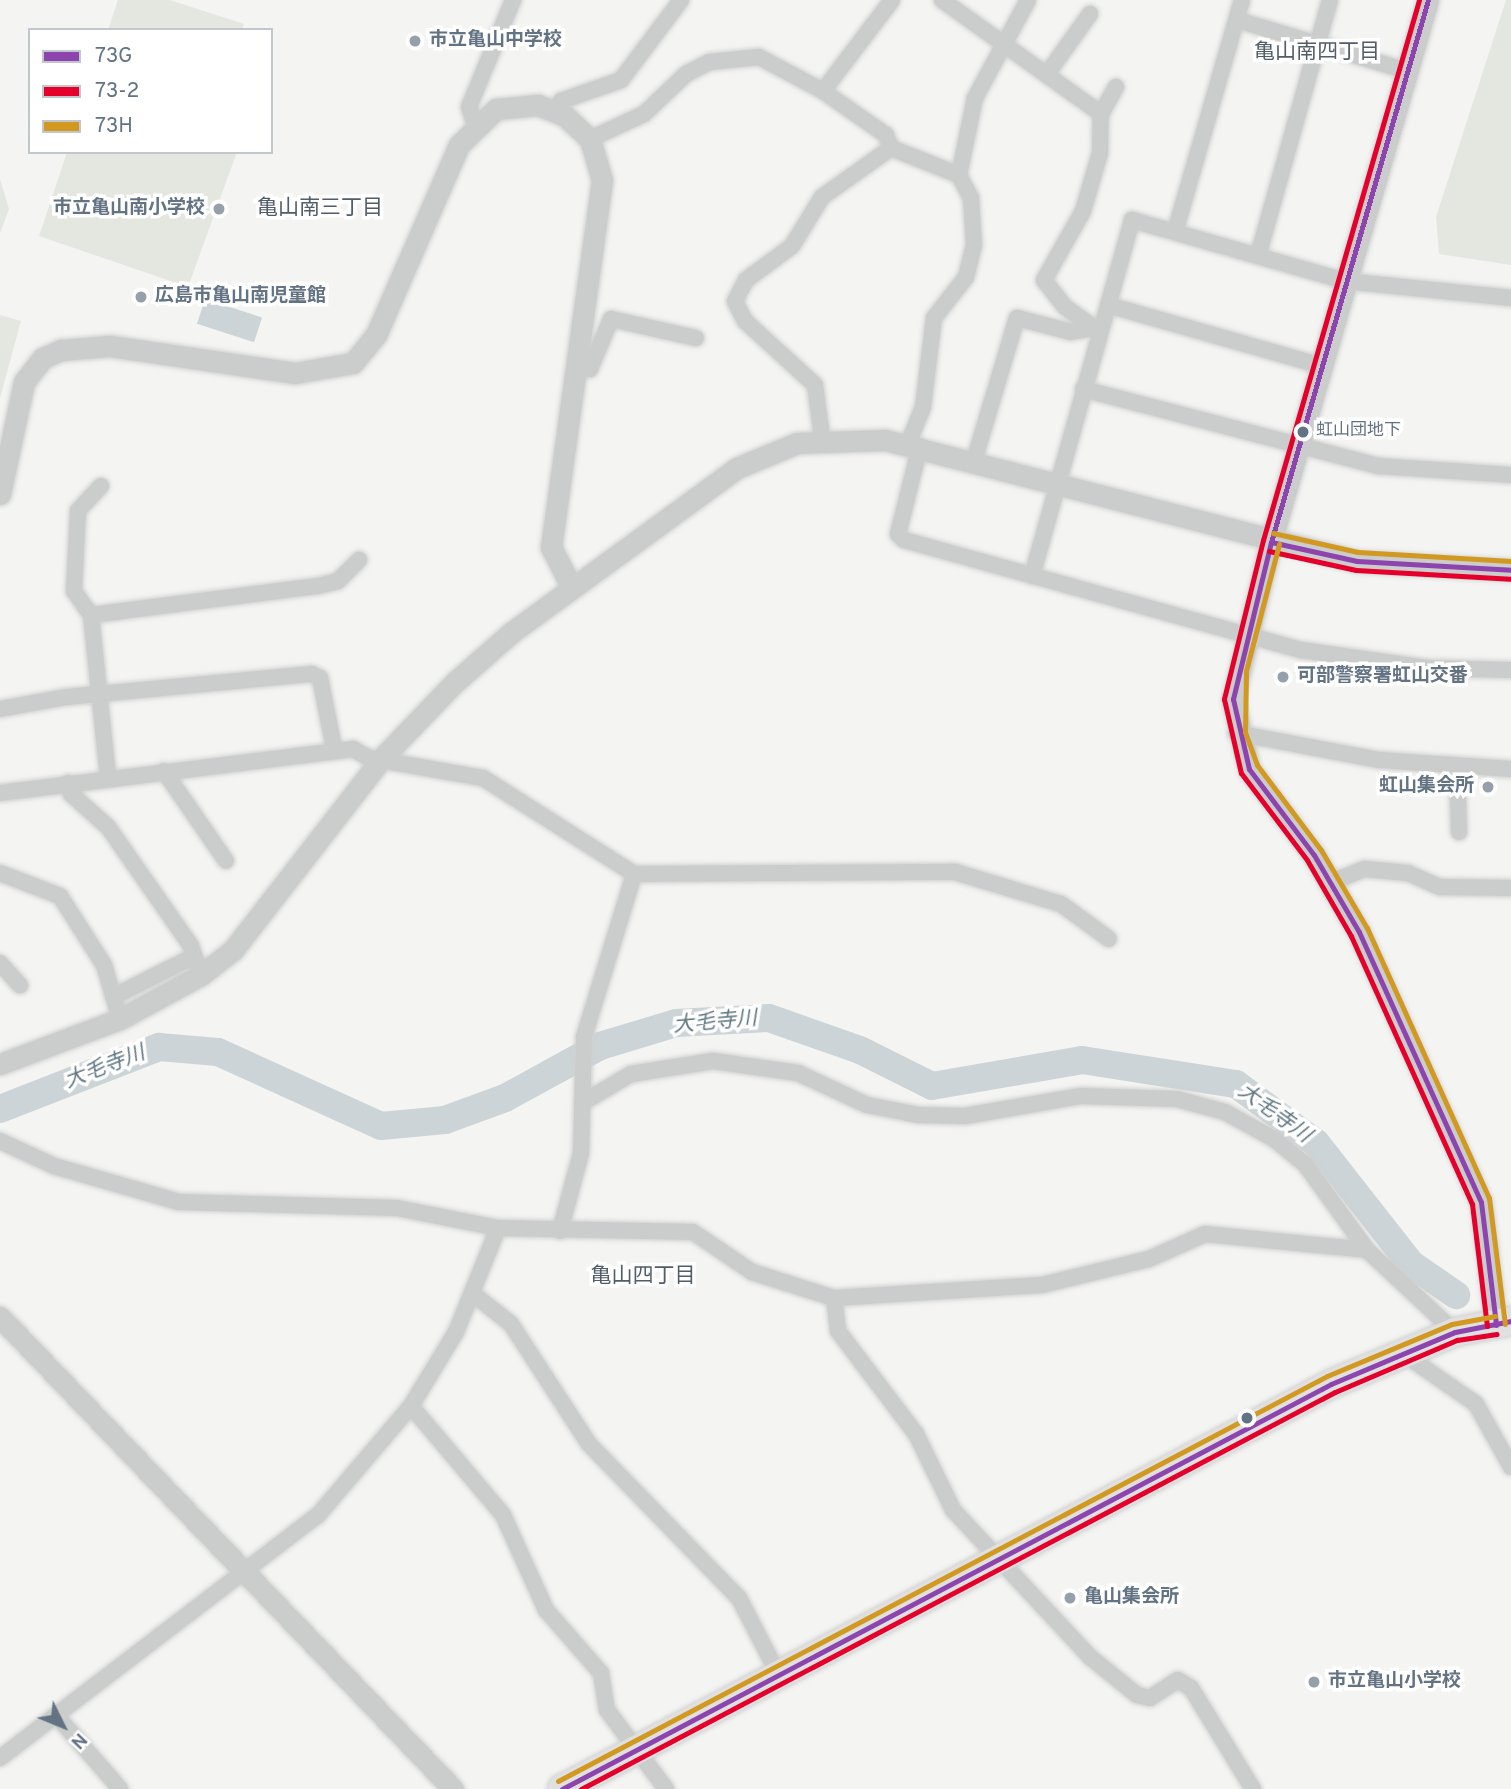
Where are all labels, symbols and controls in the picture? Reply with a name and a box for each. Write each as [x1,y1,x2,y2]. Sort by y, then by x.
legend [28,28,273,154]
place label: 市立亀山中学校 [429,30,562,52]
marker: 市立亀山中学校 [407,33,423,49]
district label: 亀山南四丁目 [1254,40,1380,66]
text: 73G [95,43,133,70]
text: 73-2 [95,78,139,105]
text: 73H [95,113,133,140]
district label: 亀山南三丁目 [257,196,383,222]
place label: 市立亀山南小学校 [53,198,205,220]
marker: 市立亀山南小学校 [211,201,227,217]
place label: 広島市亀山南児童館 [155,286,326,308]
marker: 広島市亀山南児童館 [133,289,149,305]
place label: 虹山団地下 [1316,422,1401,442]
marker: 虹山団地下 [1296,425,1310,439]
place label: 可部警察署虹山交番 [1297,666,1468,688]
marker: 可部警察署虹山交番 [1275,669,1291,685]
place label: 虹山集会所 [1379,776,1474,798]
marker: 虹山集会所 [1480,779,1496,795]
water label: 大毛寺川 [672,1007,758,1039]
water label: 大毛寺川 [61,1041,149,1095]
water label: 大毛寺川 [1233,1079,1315,1149]
district label: 亀山四丁目 [591,1264,695,1290]
unlabelled marker [1240,1411,1254,1425]
place label: 亀山集会所 [1084,1587,1179,1609]
marker: 亀山集会所 [1062,1590,1078,1606]
place label: 市立亀山小学校 [1328,1671,1461,1693]
marker: 市立亀山小学校 [1306,1674,1322,1690]
north arrow [28,1691,98,1761]
text: N [65,1727,92,1753]

